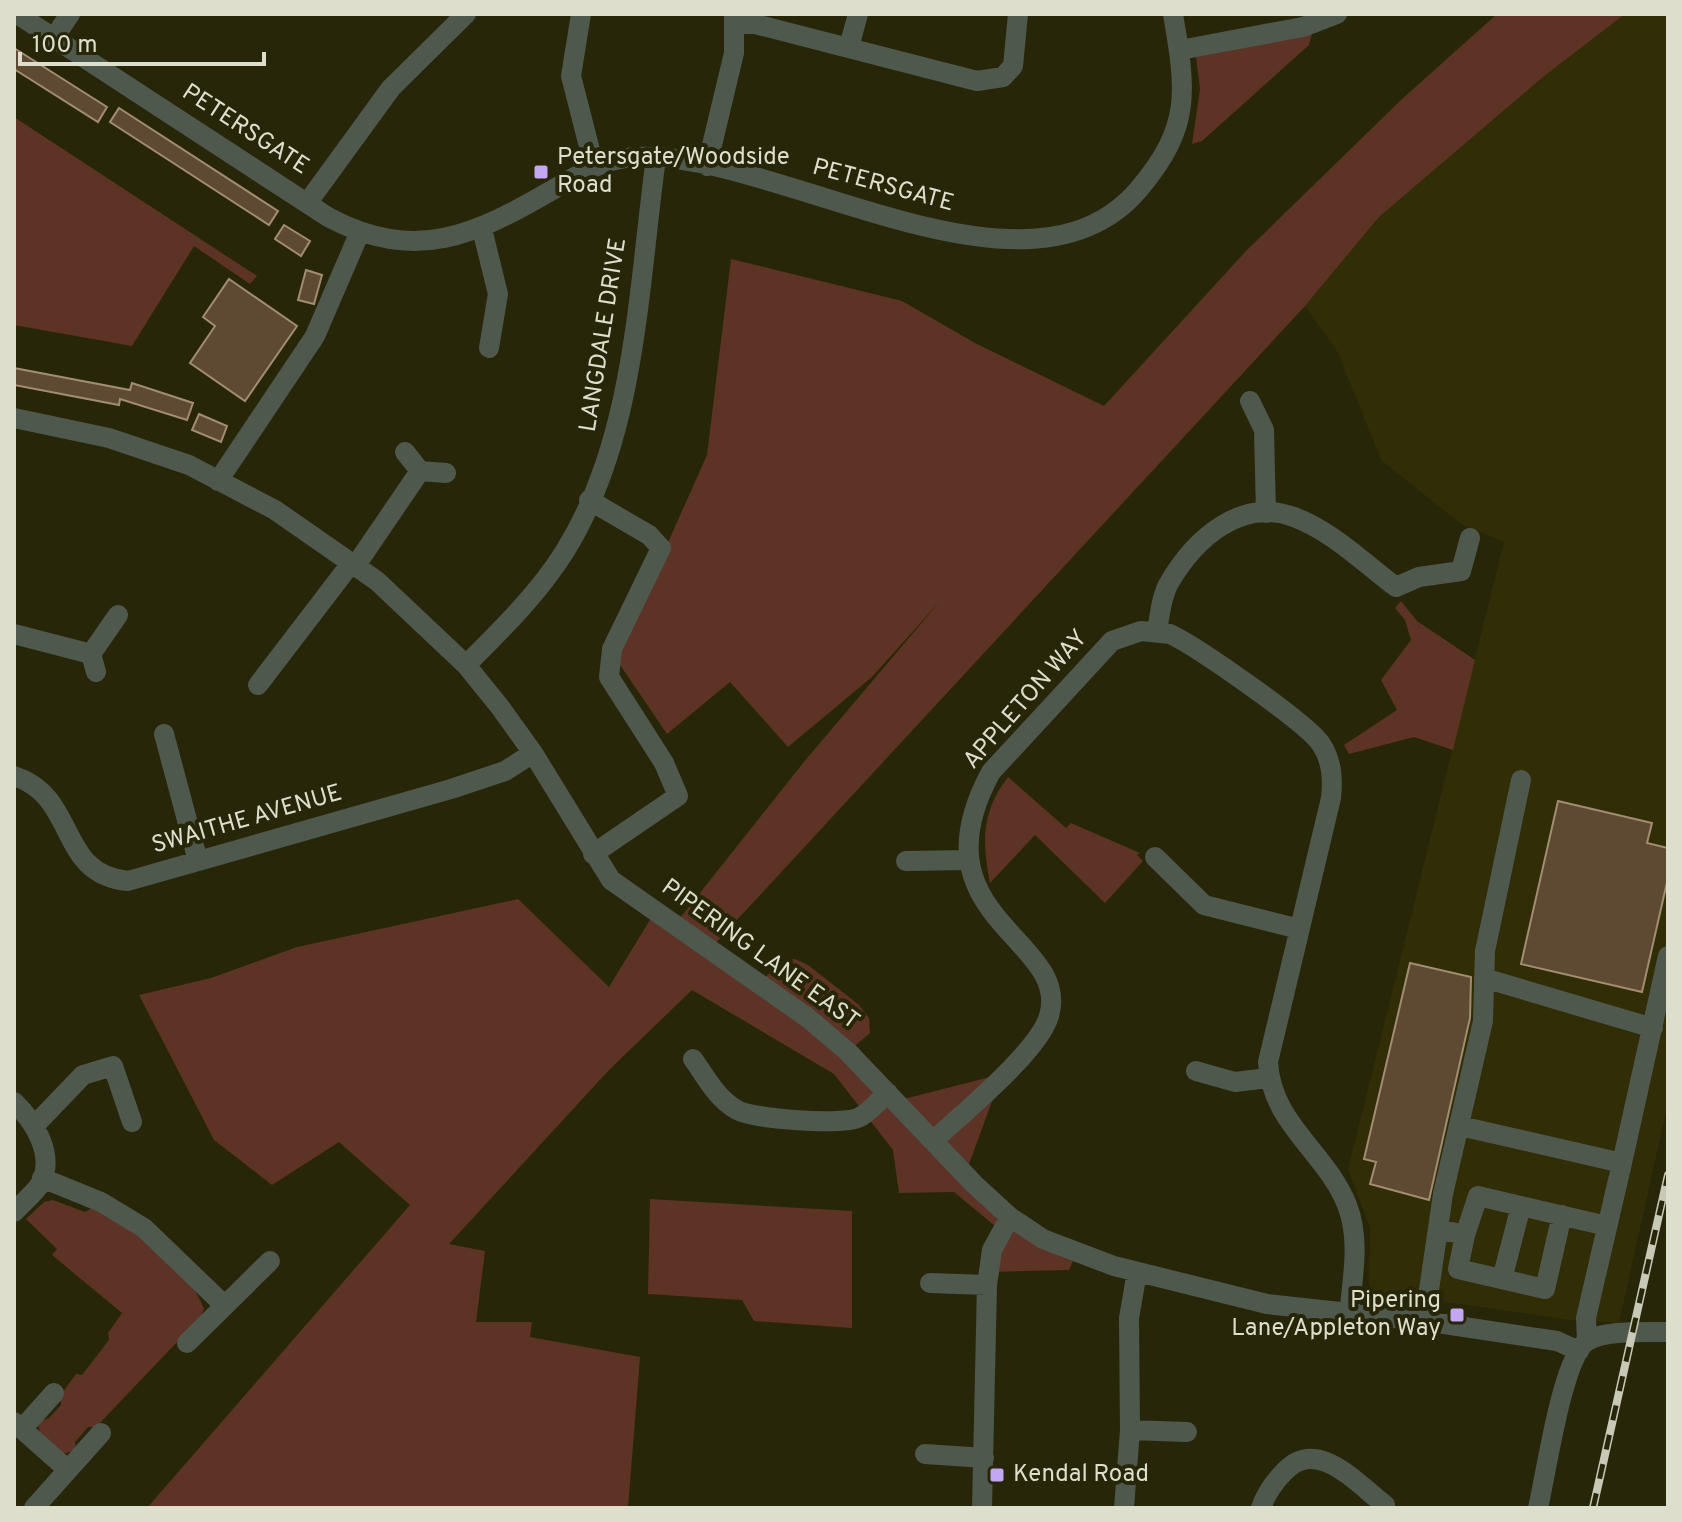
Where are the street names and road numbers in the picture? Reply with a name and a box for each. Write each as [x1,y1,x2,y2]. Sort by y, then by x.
street label: PETERSGATE [176,78,314,182]
street label: PETERSGATE [809,153,957,219]
street label: LANGDALE DRIVE [574,236,634,434]
street label: APPLETON WAY [957,624,1095,776]
street label: SWAITHE AVENUE [148,778,346,862]
street label: PIPERING LANE EAST [655,873,865,1037]

